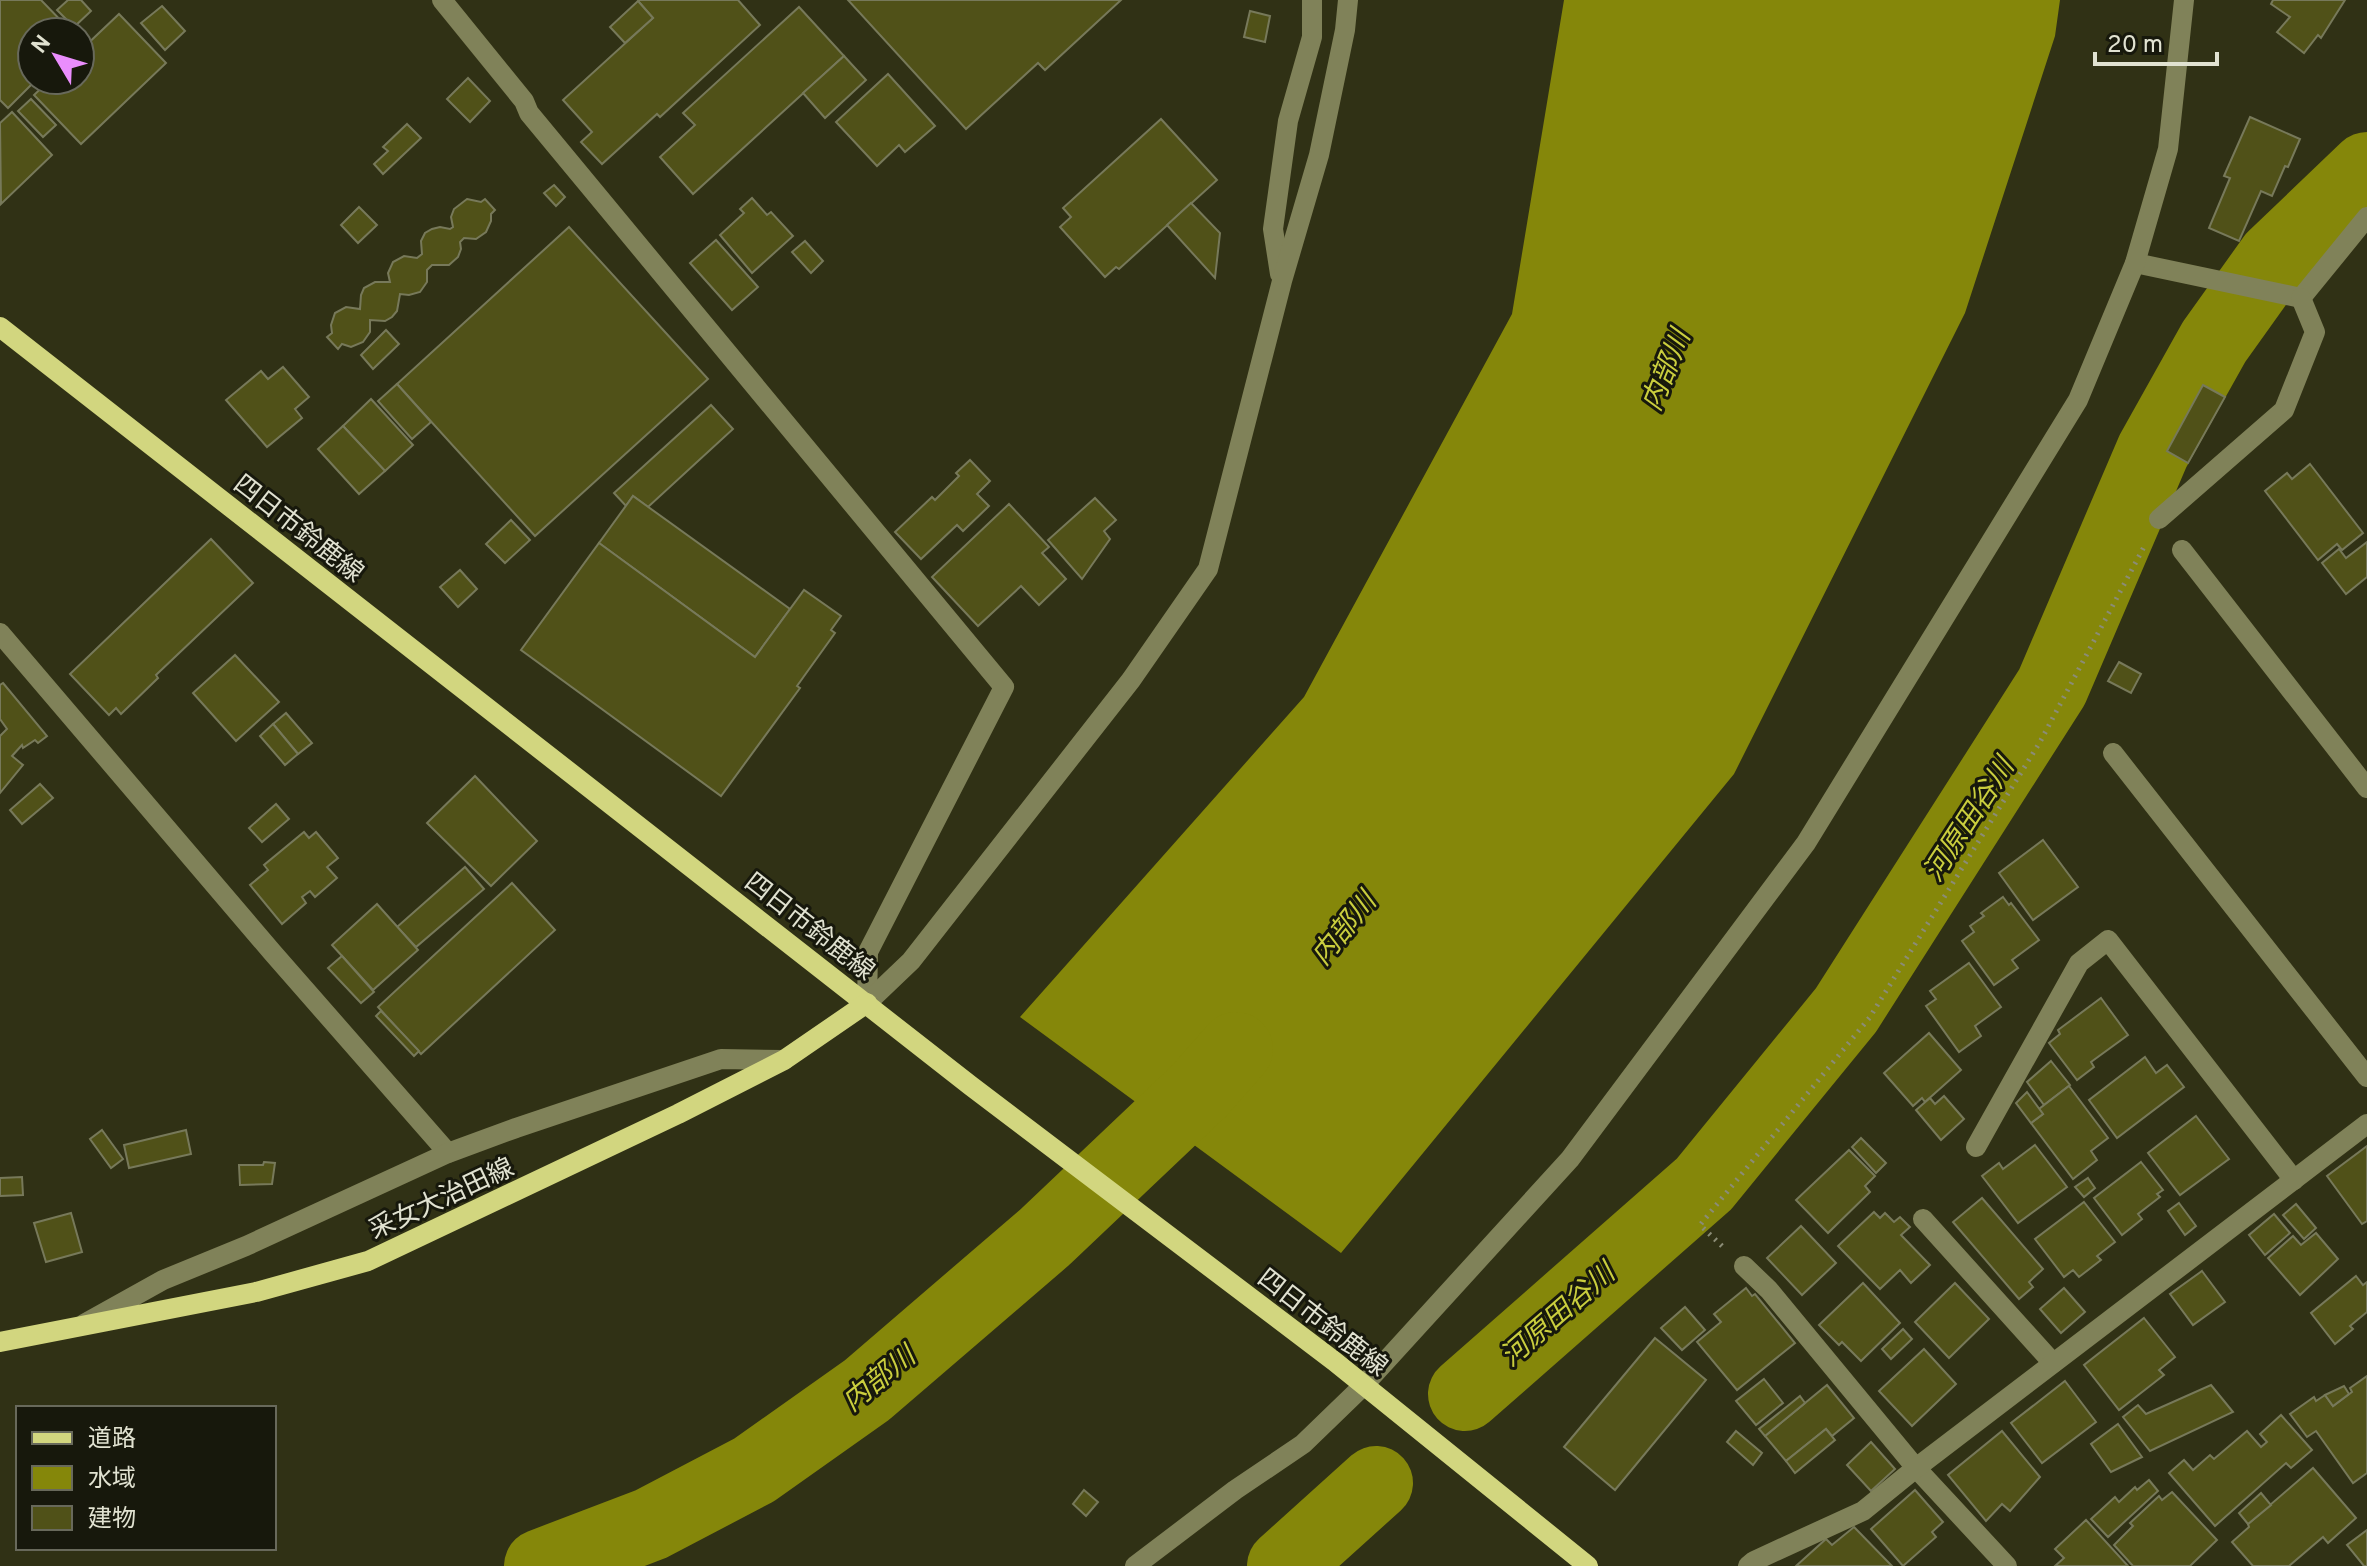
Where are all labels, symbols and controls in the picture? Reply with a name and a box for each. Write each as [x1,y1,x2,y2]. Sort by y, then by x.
north arrow [16,16,96,96]
scale bar [2095,16,2217,66]
text: N [27,31,58,60]
text: 20 m [2107,31,2163,61]
water label: 内部川 [1635,323,1701,417]
street label: 四日市鈴鹿線 [226,469,369,591]
water label: 河原田谷川 [1917,750,2025,889]
street label: 四日市鈴鹿線 [737,867,880,989]
water label: 内部川 [1305,884,1388,974]
street label: 采女大治田線 [364,1152,520,1248]
water label: 河原田谷川 [1494,1255,1626,1376]
street label: 四日市鈴鹿線 [1250,1263,1393,1385]
water label: 内部川 [836,1338,926,1421]
legend [16,1406,276,1550]
text: 道路 [88,1425,136,1455]
text: 水域 [88,1465,136,1495]
text: 建物 [88,1505,136,1535]

